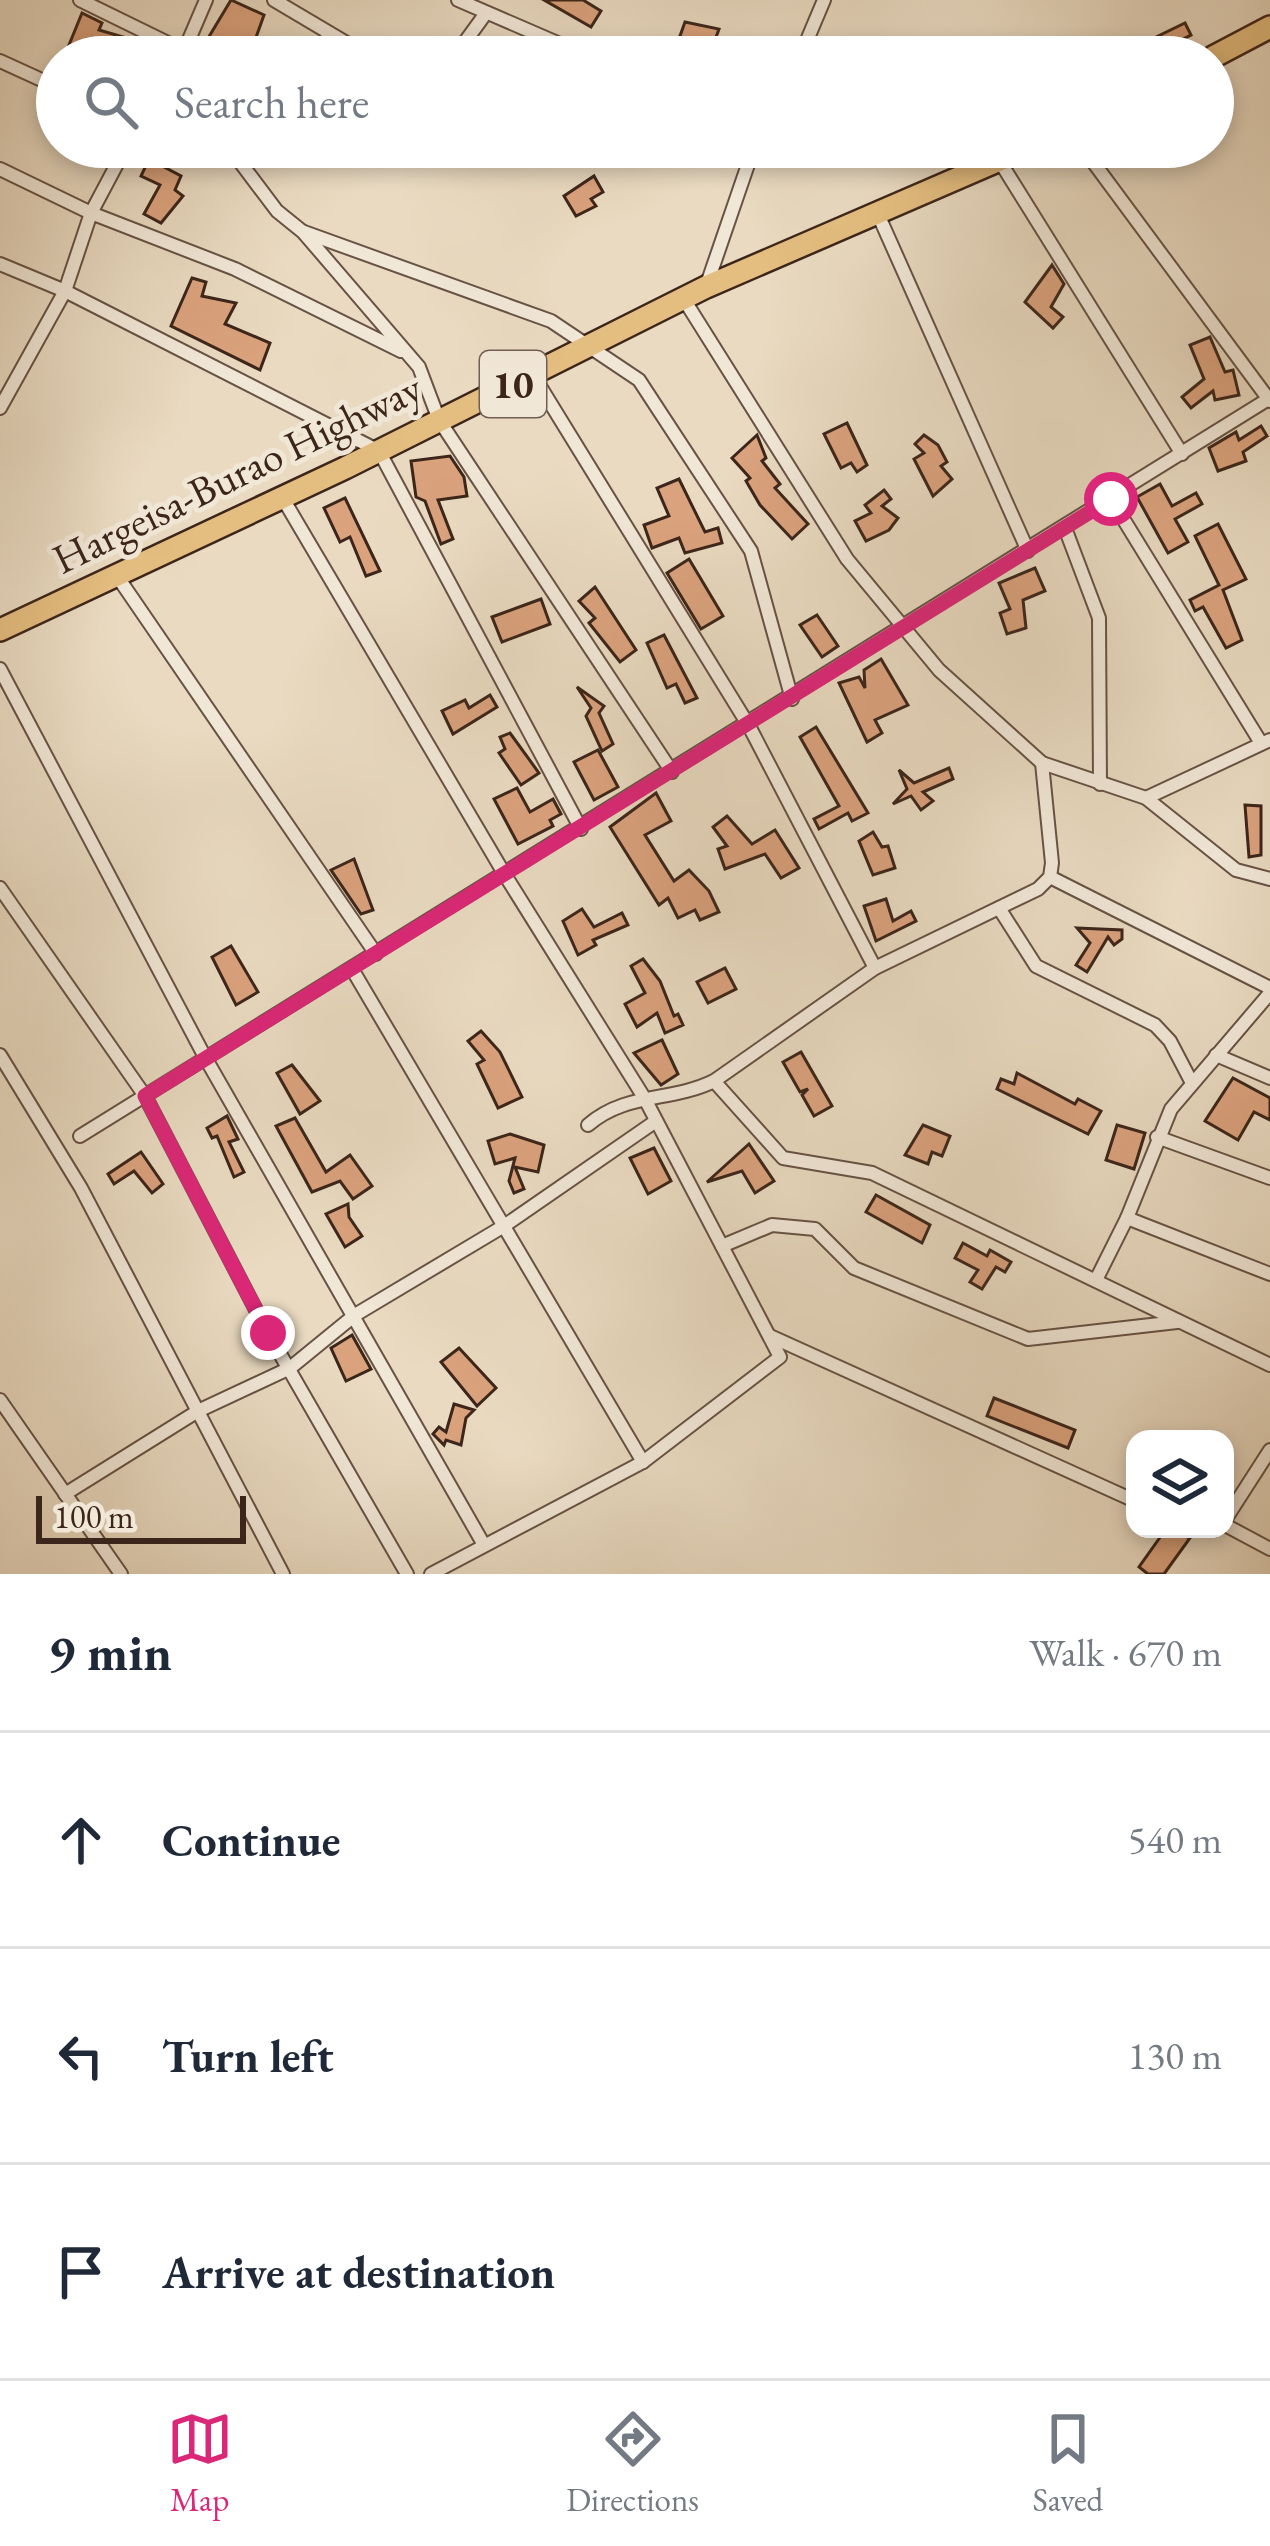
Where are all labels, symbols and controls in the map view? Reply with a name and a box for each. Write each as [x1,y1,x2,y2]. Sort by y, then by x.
search box [36,36,1234,168]
icon: search [78,69,144,135]
text: Search here [174,73,369,131]
road number: 10 [480,351,546,417]
street label: Hargeisa-Burao Highway [43,359,431,586]
route start [1084,472,1138,526]
route end [241,1306,295,1360]
map controls [1126,1430,1234,1538]
button: layers [1126,1430,1234,1538]
scale bar [36,1490,246,1543]
text: 100 m [54,1495,134,1538]
text: 9 min [48,1619,172,1685]
text: Walk · 670 m [1029,1627,1222,1678]
icon: ahead [48,1807,114,1873]
text: Continue [162,1811,340,1869]
text: 540 m [1128,1814,1222,1865]
icon: left [48,2023,114,2089]
text: Turn left [162,2027,334,2085]
text: 130 m [1128,2030,1222,2081]
icon: arrive [48,2239,114,2305]
text: Arrive at destination [162,2243,555,2301]
tab: Map [167,2406,233,2521]
tab: Directions [566,2406,699,2521]
tab: Saved [1033,2406,1103,2521]

